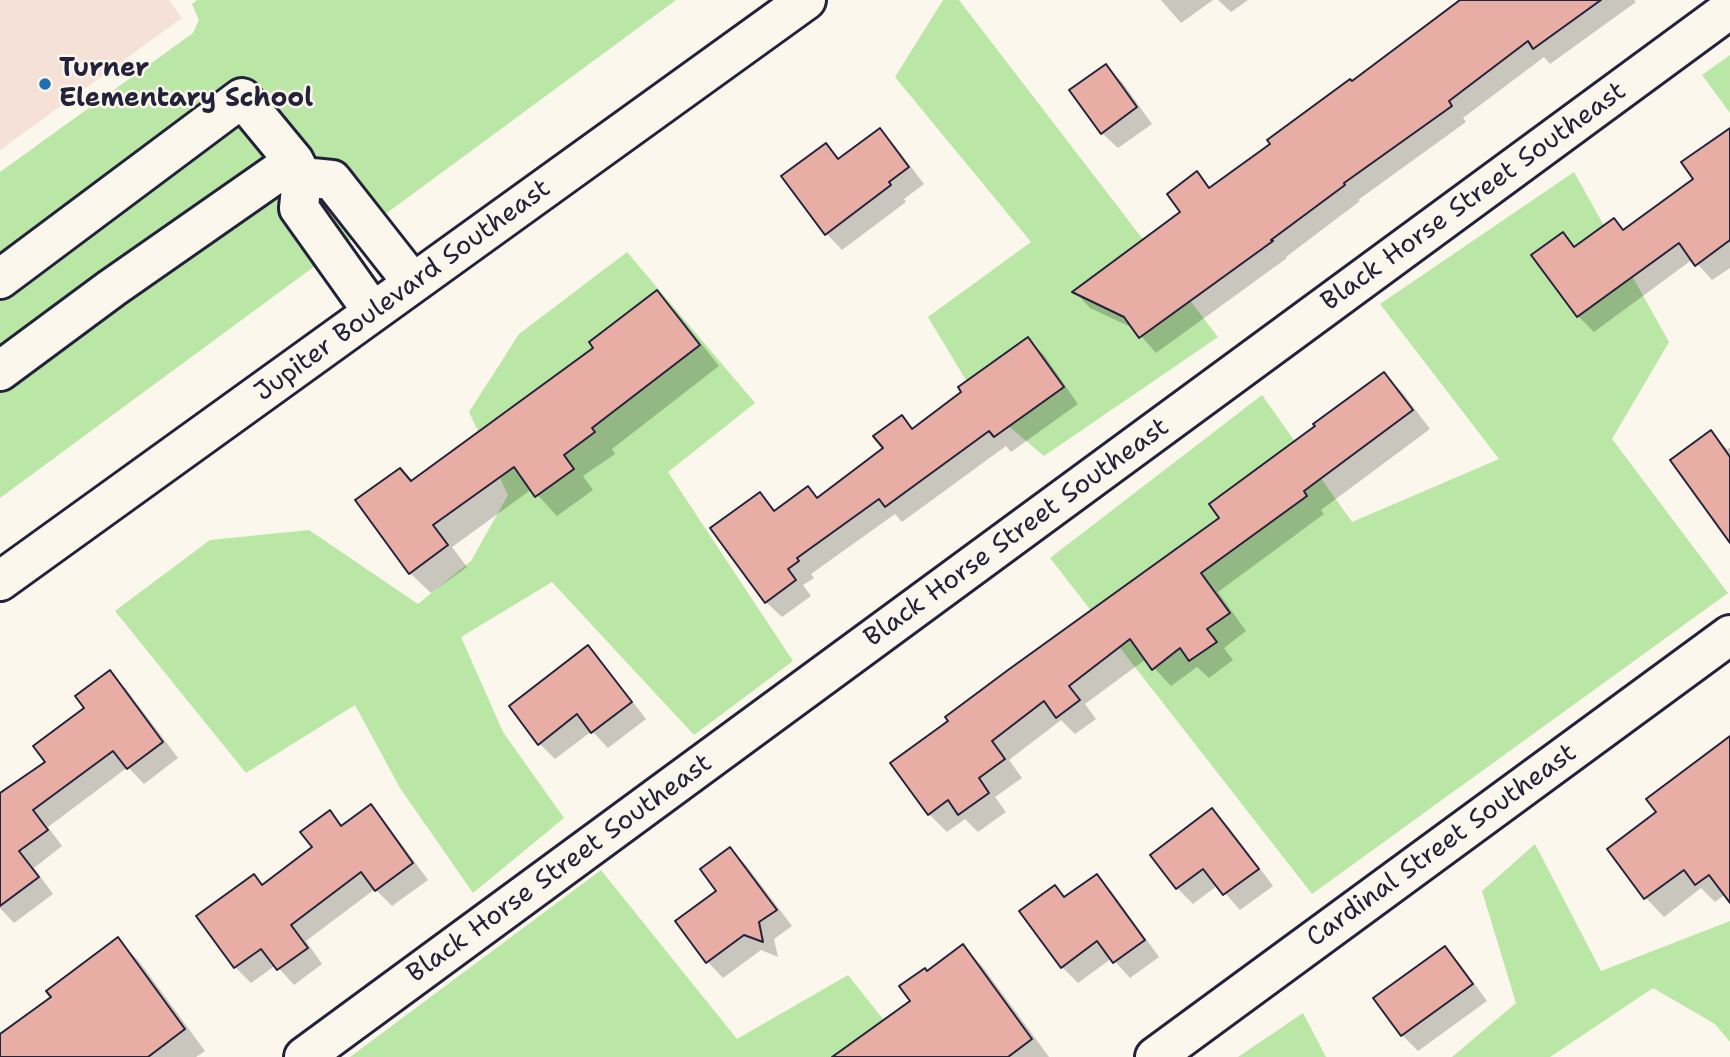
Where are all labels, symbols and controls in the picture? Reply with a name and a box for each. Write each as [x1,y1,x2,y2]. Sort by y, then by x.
place label: Turner Elementary School [59,53,313,114]
marker: Turner Elementary School [37,76,53,92]
street label: Black Horse Street Southeast [1316,76,1632,318]
street label: Jupiter Boulevard Southeast [249,173,557,409]
street label: Black Horse Street Southeast [859,412,1175,654]
street label: Cardinal Street Southeast [1301,738,1583,954]
street label: Black Horse Street Southeast [402,748,718,990]

